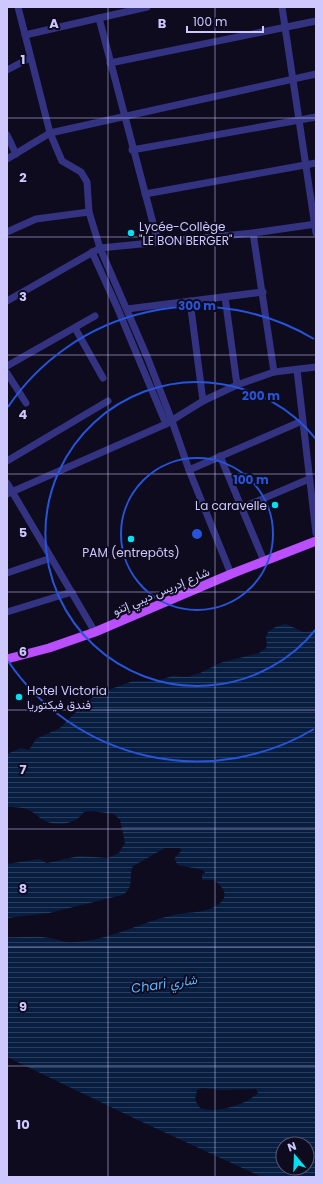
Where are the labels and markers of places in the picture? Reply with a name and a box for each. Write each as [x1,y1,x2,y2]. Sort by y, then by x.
place label: Lycée-Collège "LE BON BERGER" [139,218,233,249]
marker: Lycée-Collège "LE BON BERGER" [126,228,136,238]
place label: La caravelle [195,497,267,514]
marker: La caravelle [270,500,280,510]
centre of rings [190,527,204,541]
marker: PAM (entrepôts) [126,534,136,544]
place label: PAM (entrepôts) [82,544,180,561]
place label: Hotel Victoria فندق فيكتوريا [27,682,107,713]
marker: Hotel Victoria فندق فيكتوريا [14,692,24,702]

